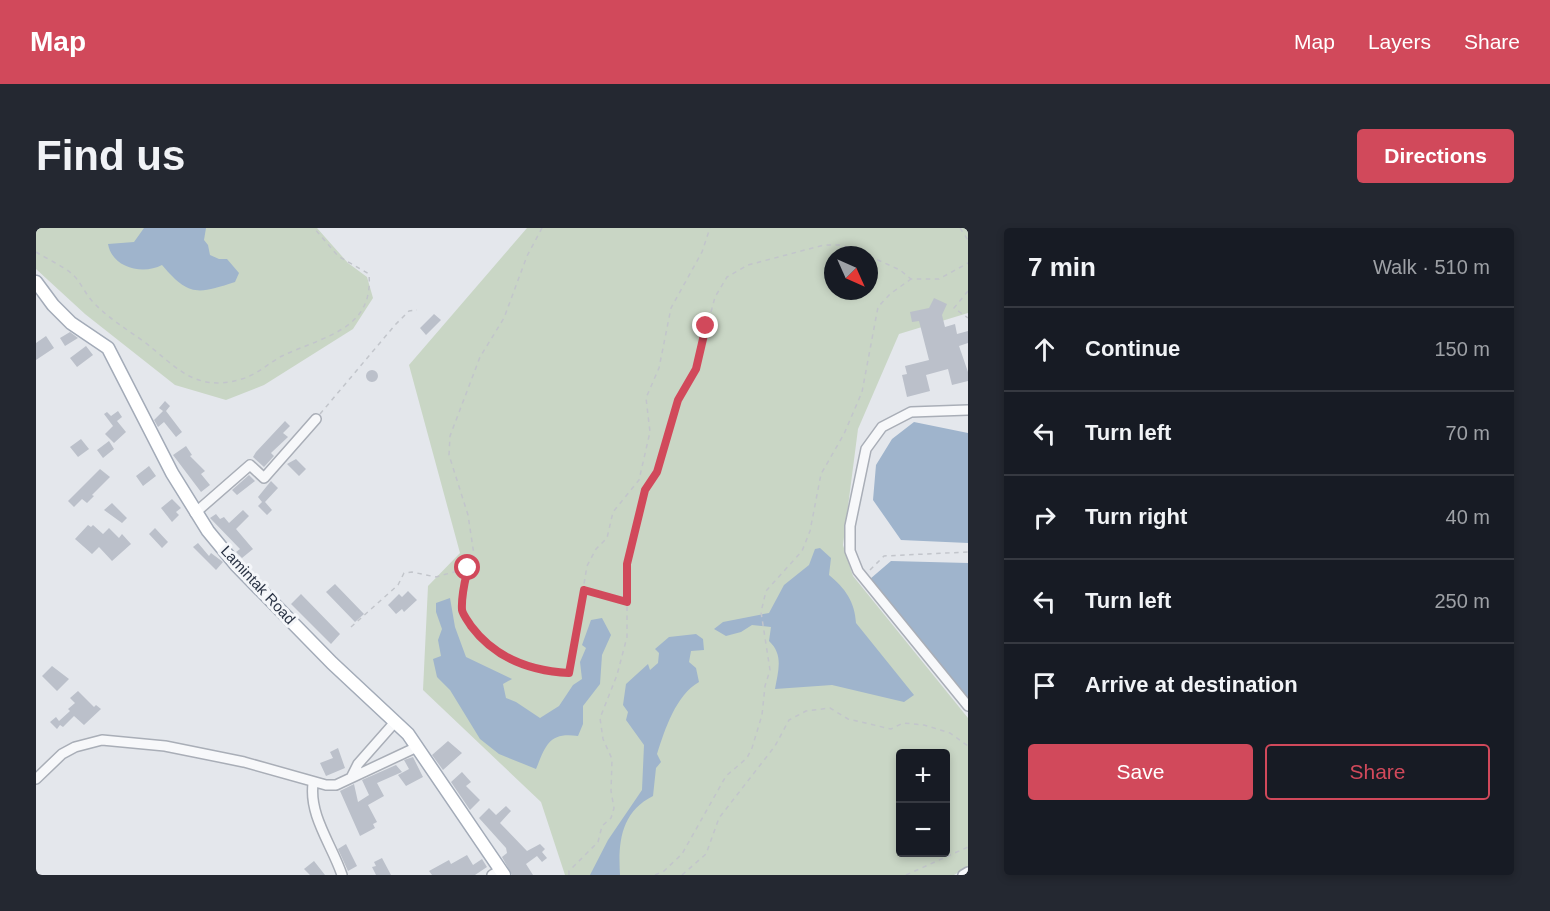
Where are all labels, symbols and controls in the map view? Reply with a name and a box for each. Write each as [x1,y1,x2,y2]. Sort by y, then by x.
text: Map [30,26,86,57]
text: Map [1294,30,1335,53]
text: Layers [1368,30,1431,53]
text: Share [1464,30,1520,53]
button: Directions [1357,129,1514,183]
text: Find us [36,132,185,179]
north arrow [824,246,878,300]
text: 7 min [1028,252,1096,282]
text: Walk · 510 m [1373,256,1490,278]
route end [692,312,718,338]
icon: ahead [1028,333,1061,366]
text: Continue [1085,336,1180,361]
text: 150 m [1434,338,1490,360]
icon: left [1028,417,1061,450]
text: Turn left [1085,420,1171,445]
text: 70 m [1446,422,1490,444]
icon: right [1028,501,1061,534]
text: Turn right [1085,504,1187,529]
text: 40 m [1446,506,1490,528]
street label: Lamintak Road [218,542,299,627]
route start [454,554,480,580]
icon: left [1028,585,1061,618]
text: Turn left [1085,588,1171,613]
text: 250 m [1434,590,1490,612]
icon: arrive [1028,669,1061,702]
text: Arrive at destination [1085,672,1298,697]
button: Save [1028,744,1253,800]
button: Share [1265,744,1490,800]
map controls [896,749,950,857]
button: + [896,749,950,803]
button: − [896,803,950,857]

